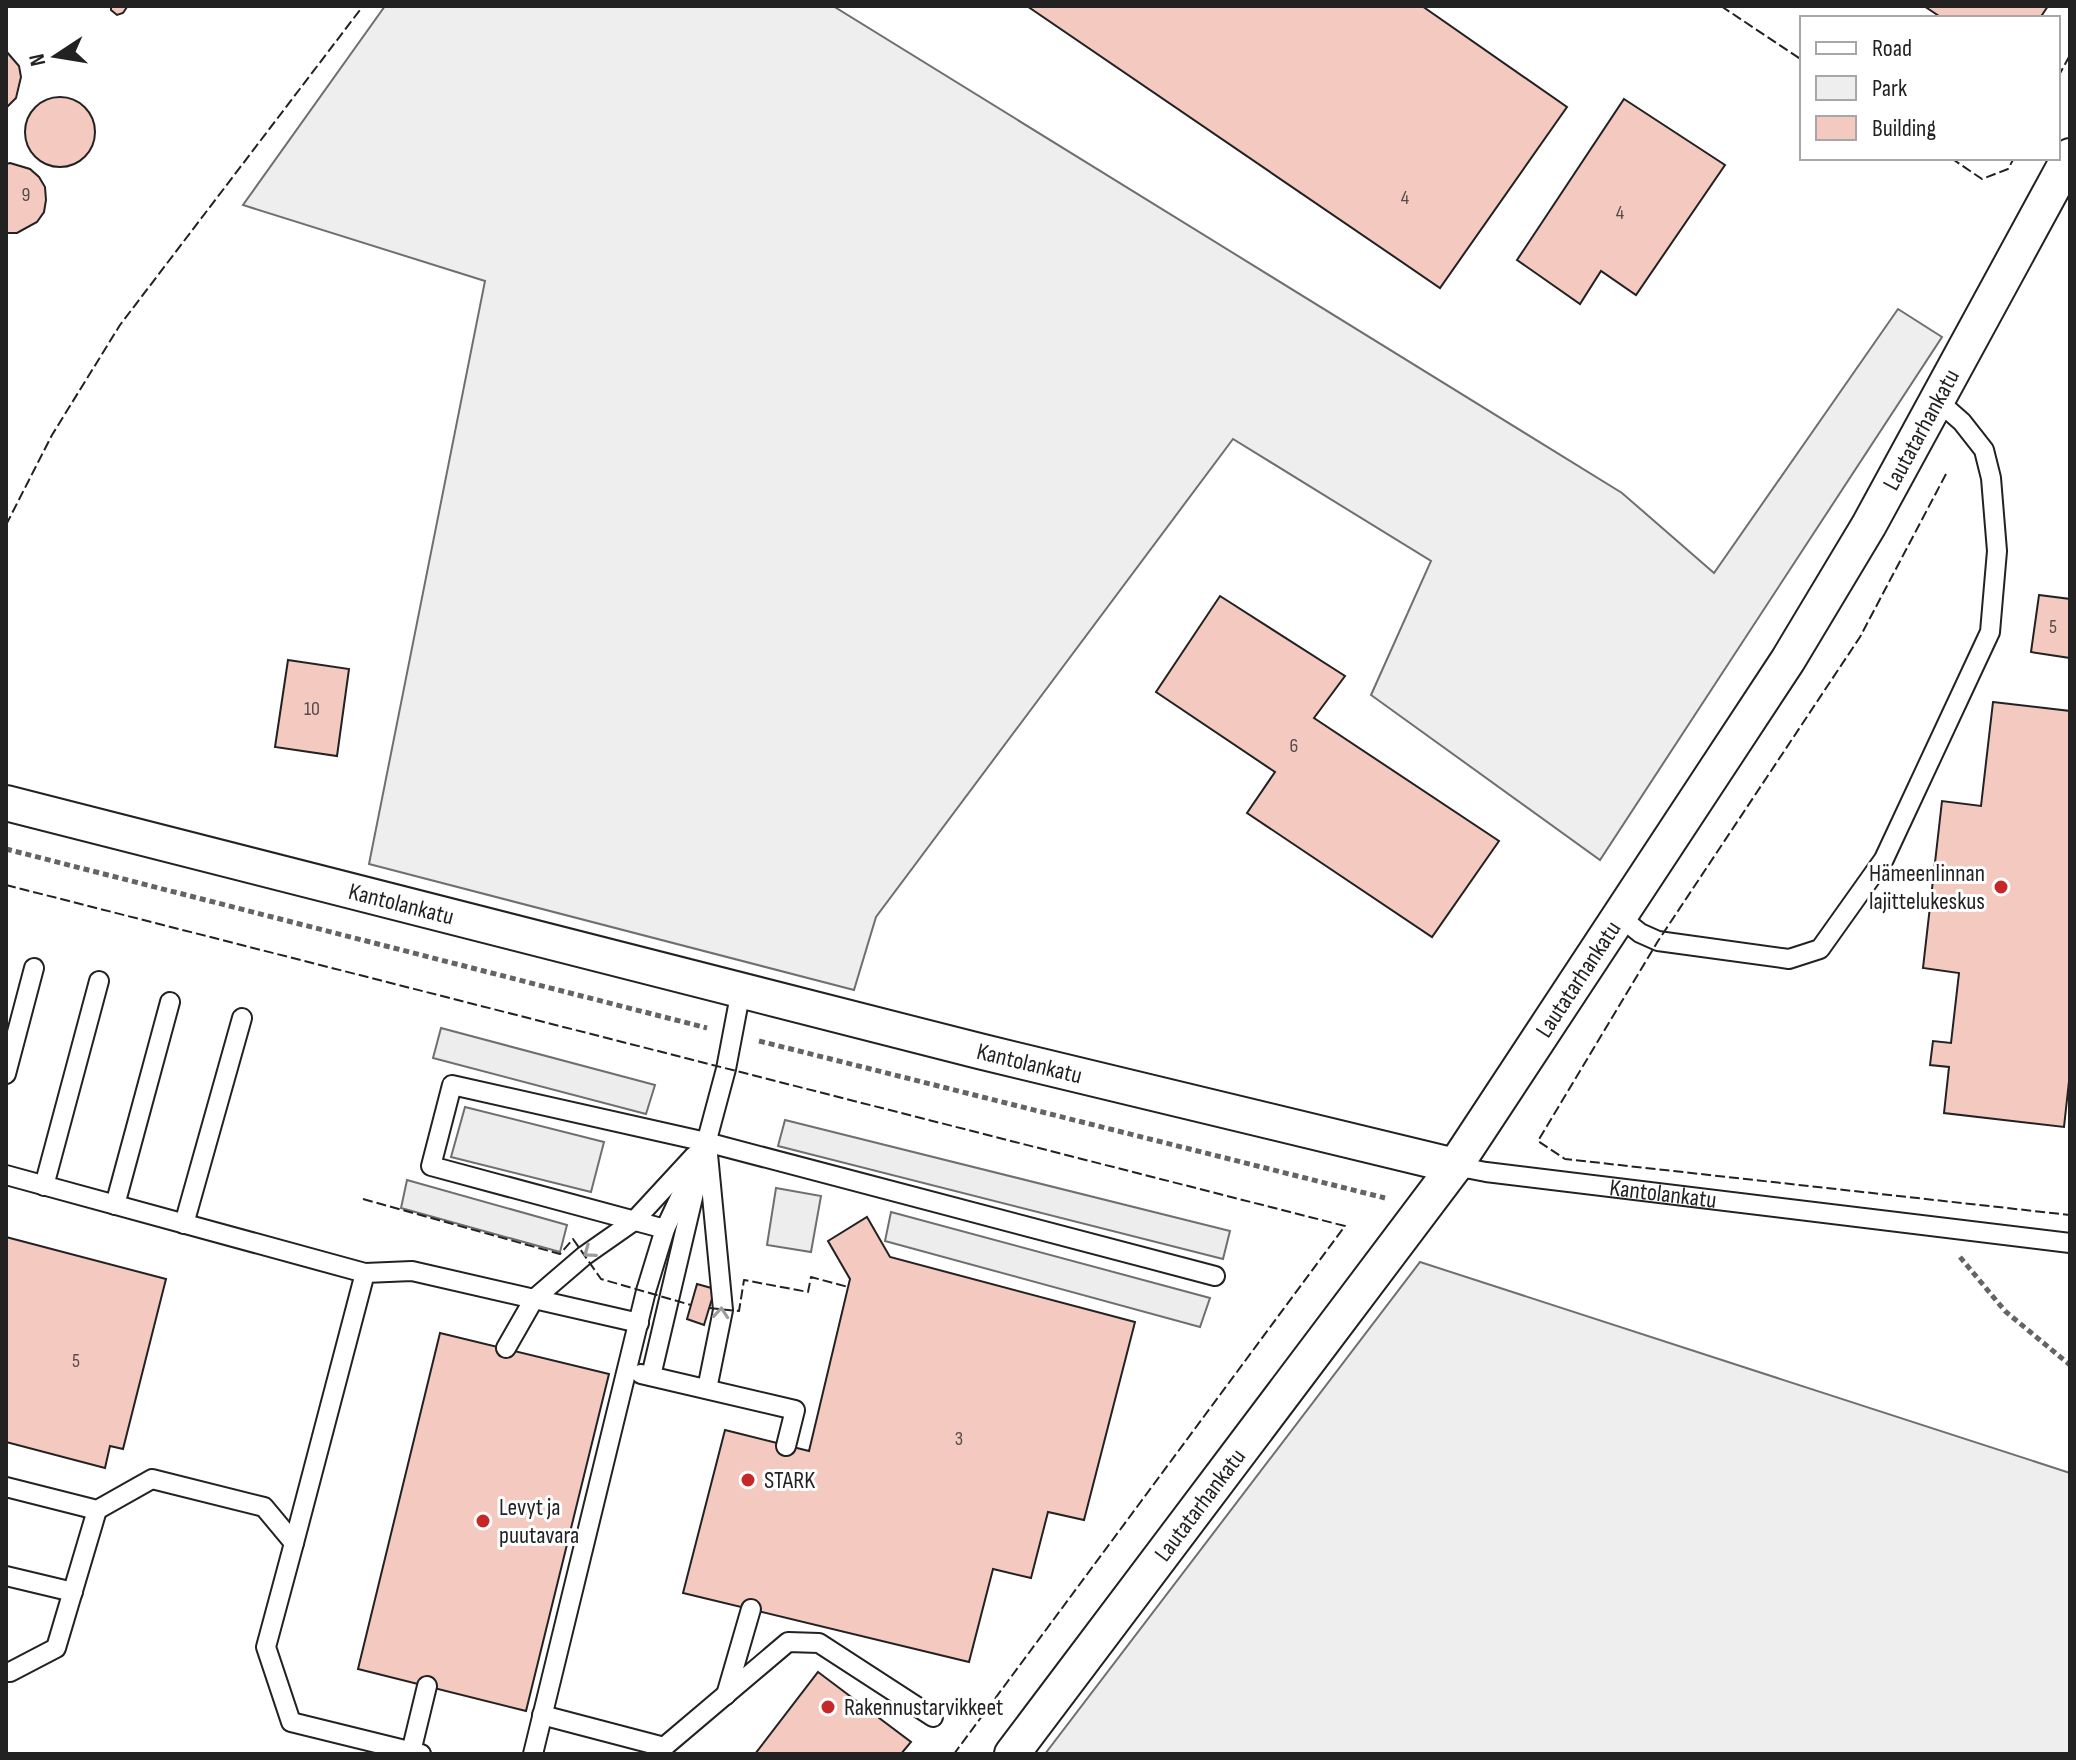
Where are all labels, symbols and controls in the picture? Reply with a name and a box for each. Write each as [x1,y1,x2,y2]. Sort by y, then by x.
north arrow [16,16,96,96]
legend [1800,16,2060,160]
text: Road [1872,34,1912,63]
text: N [23,51,52,68]
text: Park [1872,74,1907,103]
text: Building [1872,114,1936,143]
house number: 9 [22,183,30,207]
house number: 4 [1401,186,1409,210]
house number: 4 [1616,201,1624,225]
street label: Lautatarhankatu [1877,364,1966,495]
house number: 5 [2049,615,2057,639]
house number: 10 [304,697,320,721]
house number: 6 [1290,734,1298,758]
place label: Hämeenlinnan lajittelukeskus [1869,859,1985,916]
street label: Kantolankatu [346,877,457,932]
marker: Hämeenlinnan lajittelukeskus [1992,878,2010,896]
street label: Lautatarhankatu [1530,916,1627,1043]
street label: Kantolankatu [974,1037,1085,1090]
street label: Kantolankatu [1608,1173,1718,1215]
one-way arrow [584,1243,598,1257]
one-way arrow [712,1306,729,1319]
house number: 5 [72,1349,80,1373]
house number: 3 [955,1427,963,1451]
street label: Lautatarhankatu [1148,1443,1252,1567]
place label: STARK [764,1466,815,1495]
marker: STARK [739,1471,757,1489]
place label: Levyt ja puutavara [499,1493,579,1550]
marker: Levyt ja puutavara [474,1512,492,1530]
place label: Rakennustarvikkeet [844,1693,1003,1722]
marker: Rakennustarvikkeet [819,1698,837,1716]

